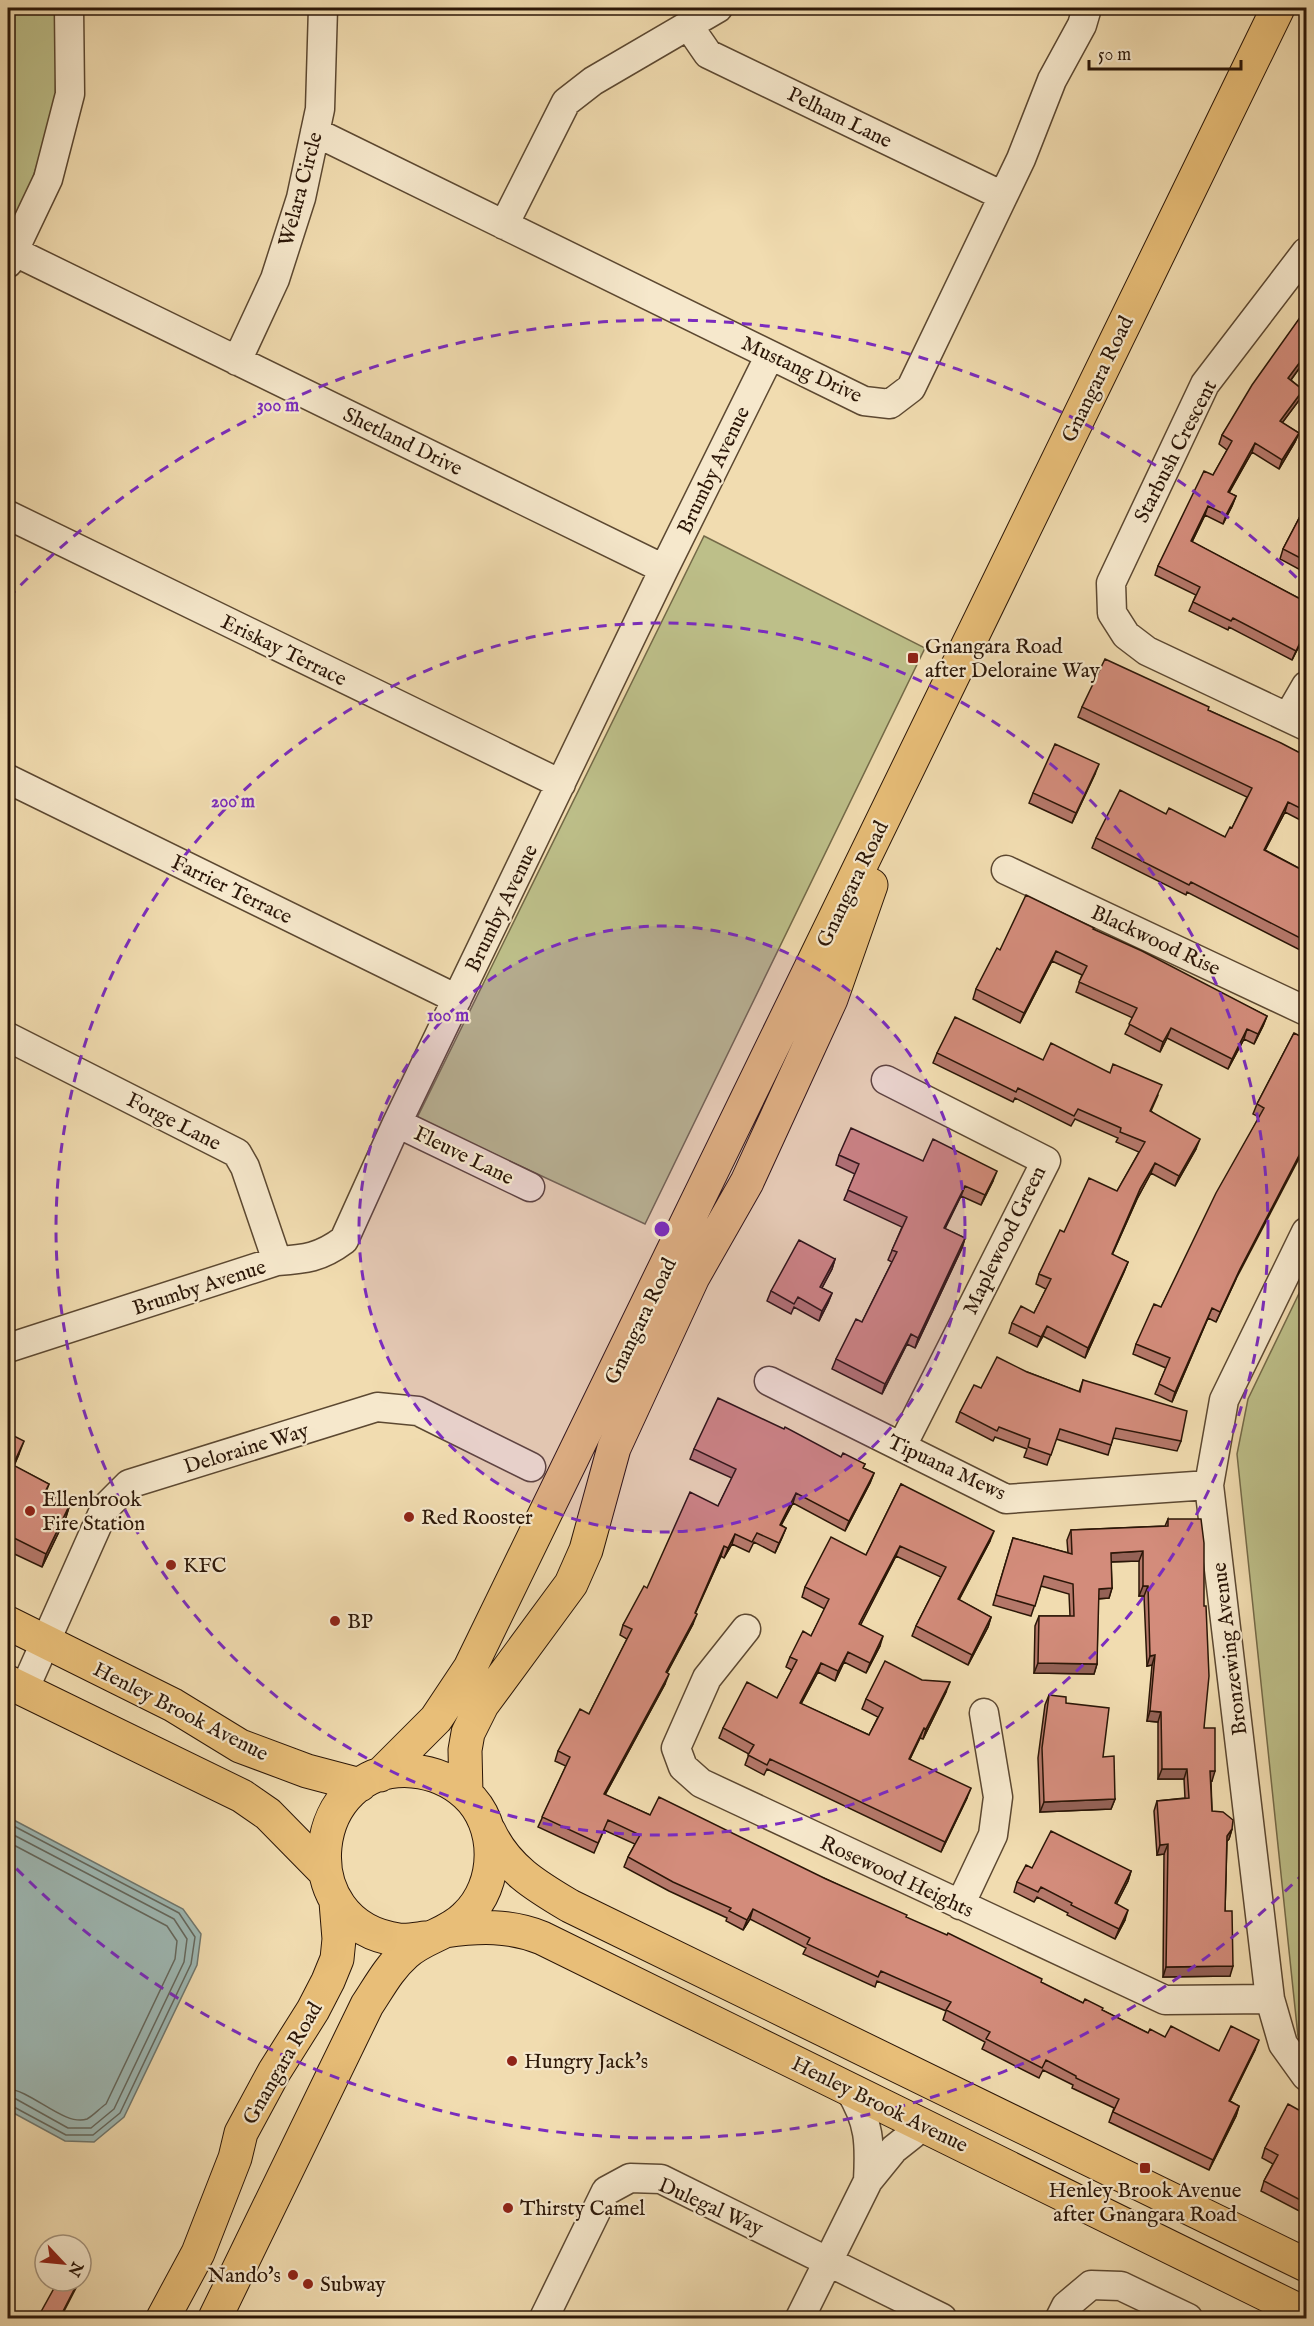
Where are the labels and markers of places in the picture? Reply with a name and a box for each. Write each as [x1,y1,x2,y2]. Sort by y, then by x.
place label: Gnangara Road after Deloraine Way [925,634,1101,685]
marker: Gnangara Road after Deloraine Way [906,651,920,665]
centre of rings [652,1219,672,1239]
place label: Ellenbrook Fire Station [42,1487,145,1538]
marker: Ellenbrook Fire Station [23,1504,37,1518]
place label: Red Rooster [421,1505,533,1532]
marker: Red Rooster [402,1510,416,1524]
place label: KFC [183,1553,227,1580]
marker: KFC [164,1558,178,1572]
place label: BP [347,1609,373,1636]
marker: BP [328,1614,342,1628]
place label: Hungry Jack's [524,2049,648,2076]
marker: Hungry Jack's [505,2054,519,2068]
marker: Henley Brook Avenue after Gnangara Road [1138,2161,1152,2175]
place label: Henley Brook Avenue after Gnangara Road [1049,2178,1242,2229]
place label: Thirsty Camel [520,2196,645,2223]
marker: Thirsty Camel [501,2201,515,2215]
place label: Nando's [208,2263,281,2290]
marker: Nando's [286,2268,300,2282]
place label: Subway [320,2272,386,2299]
marker: Subway [301,2277,315,2291]

